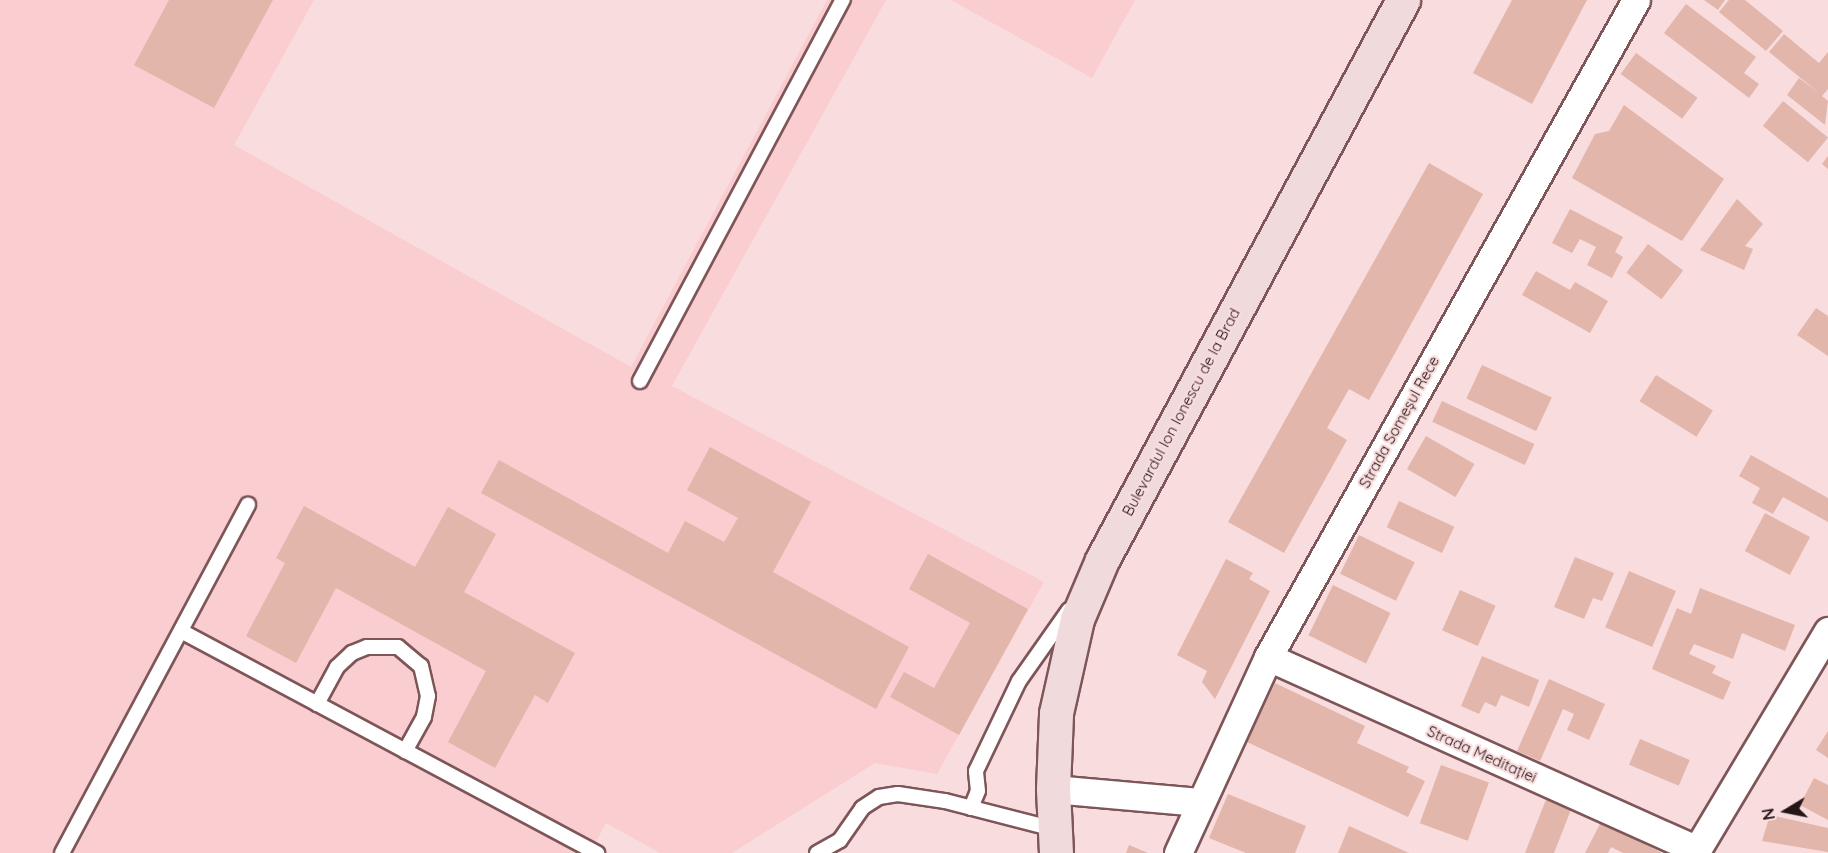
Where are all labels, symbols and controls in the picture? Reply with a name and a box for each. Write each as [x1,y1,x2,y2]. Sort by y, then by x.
street label: Bulevardul Ion Ionescu de la Brad [1118,305,1244,519]
street label: Strada Someșul Rece [1355,353,1443,491]
street label: Strada Meditației [1425,722,1539,786]
north arrow [1756,781,1816,841]
text: N [1757,807,1779,822]

